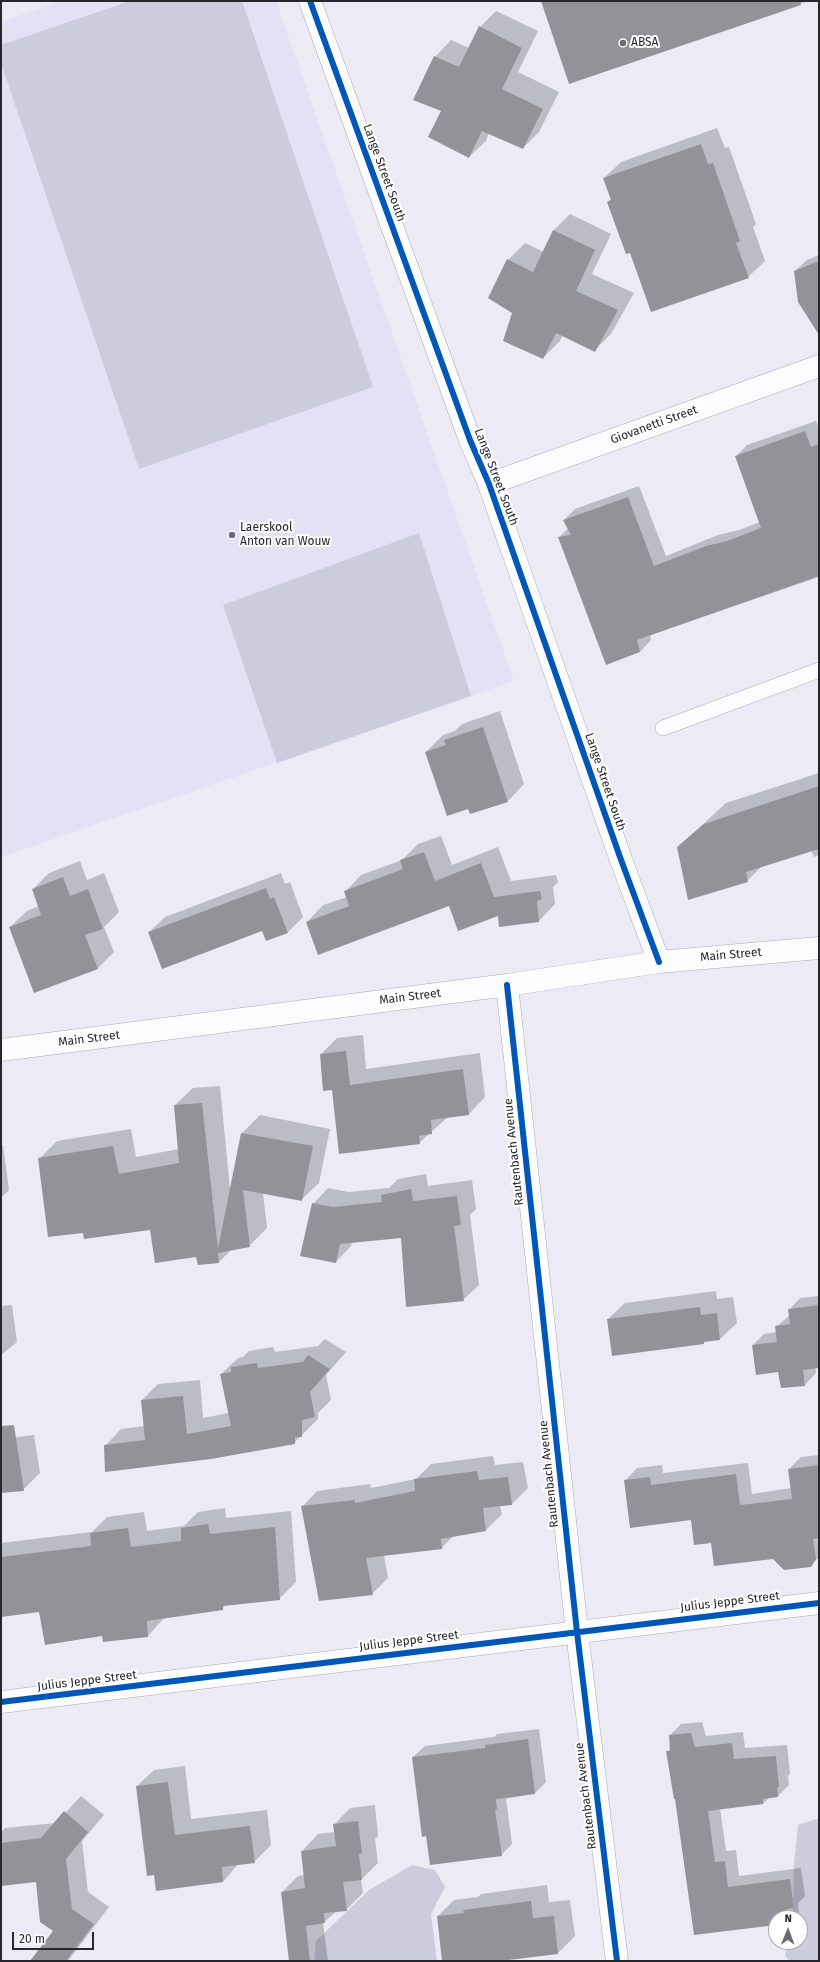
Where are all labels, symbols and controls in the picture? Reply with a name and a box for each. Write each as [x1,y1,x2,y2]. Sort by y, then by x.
place label: ABSA [631,36,658,50]
marker: ABSA [618,38,628,48]
street label: Lange Street South [360,122,408,224]
street label: Giovanetti Street [609,403,699,447]
street label: Lange Street South [471,426,521,528]
place label: Laerskool Anton van Wouw [240,521,330,549]
marker: Laerskool Anton van Wouw [227,530,237,540]
street label: Lange Street South [581,731,629,833]
street label: Main Street [699,945,763,965]
street label: Main Street [378,986,442,1008]
street label: Main Street [57,1028,121,1050]
street label: Rautenbach Avenue [501,1098,527,1206]
street label: Rautenbach Avenue [536,1420,562,1528]
street label: Julius Jeppe Street [679,1589,781,1615]
street label: Julius Jeppe Street [358,1628,460,1654]
street label: Julius Jeppe Street [36,1668,138,1694]
street label: Rautenbach Avenue [572,1742,600,1850]
north arrow [768,1910,808,1950]
text: N [784,1912,792,1925]
scale bar [14,1924,96,1950]
text: 20 m [19,1932,45,1946]

